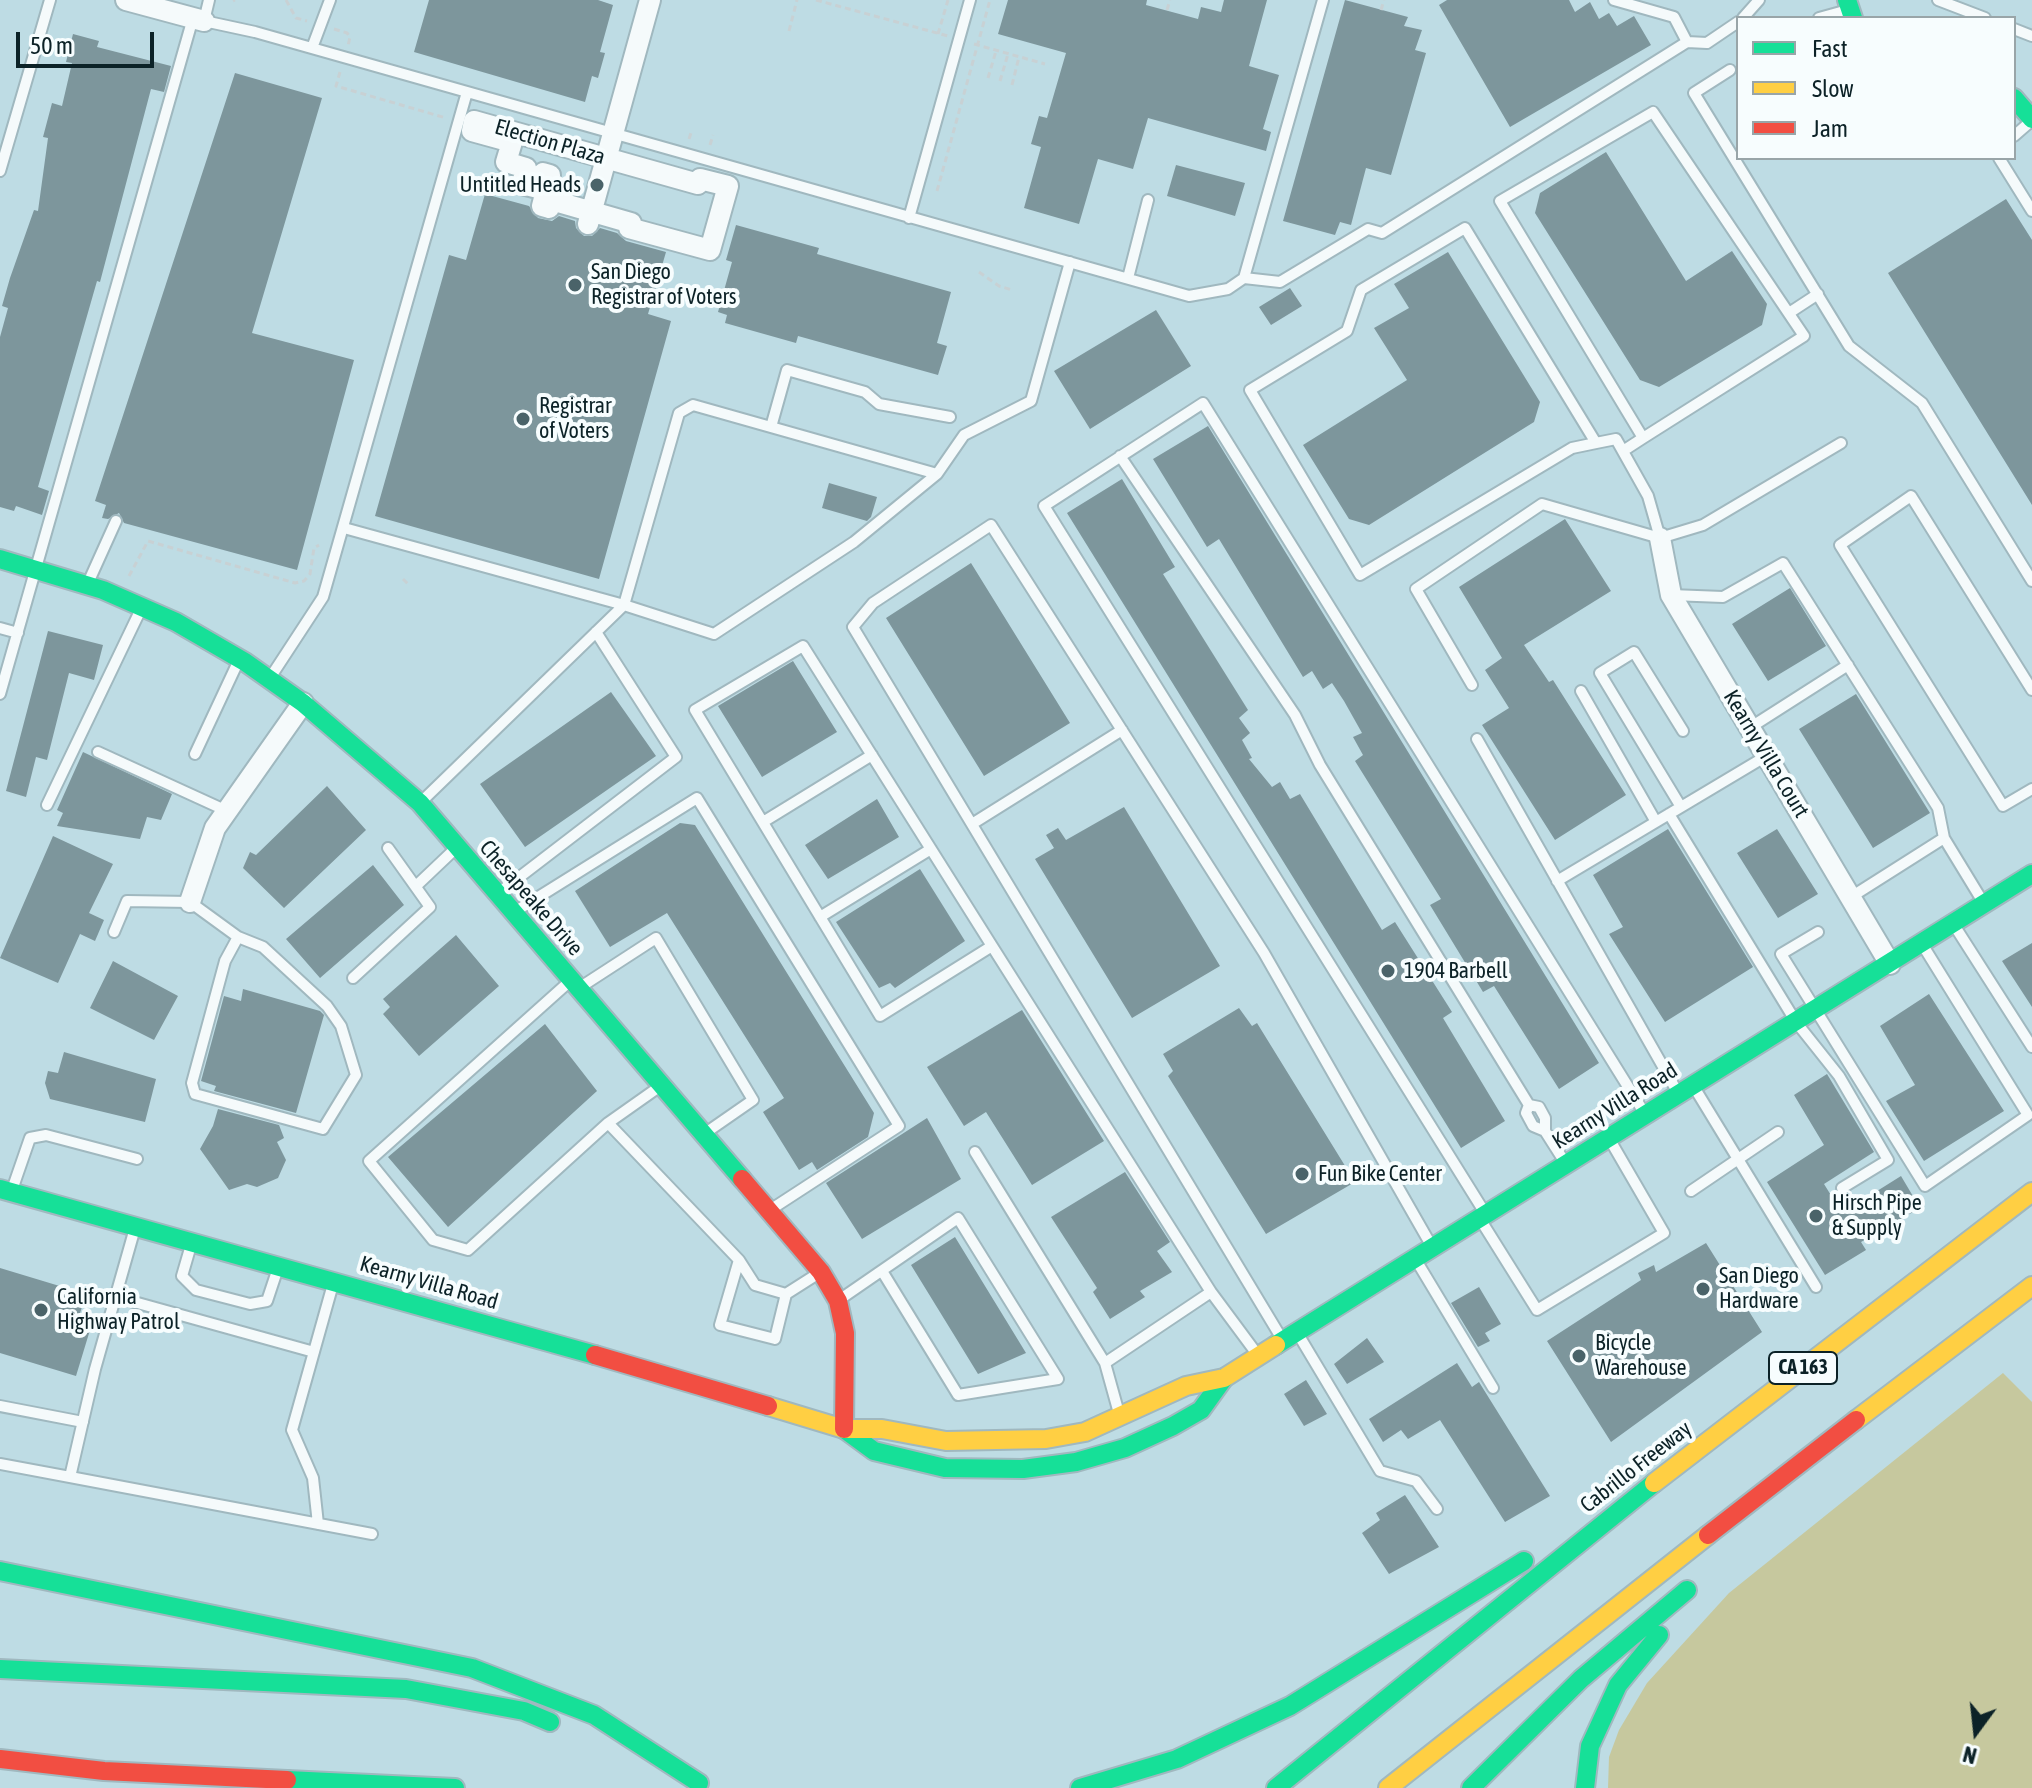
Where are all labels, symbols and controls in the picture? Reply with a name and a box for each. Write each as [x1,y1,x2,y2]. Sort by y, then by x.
scale bar [20,16,158,66]
legend [1736,16,2016,160]
text: 50 m [30,32,73,59]
text: Fast [1812,35,1848,62]
text: Slow [1812,75,1854,102]
street label: Election Plaza [492,114,608,170]
text: Jam [1812,115,1848,142]
place label: Untitled Heads [459,172,581,198]
marker: Untitled Heads [588,176,606,194]
place label: San Diego Registrar of Voters [591,259,737,310]
marker: San Diego Registrar of Voters [566,276,584,294]
place label: Registrar of Voters [539,393,611,444]
marker: Registrar of Voters [514,410,532,428]
street label: Kearny Villa Court [1718,685,1814,823]
street label: Chesapeake Drive [474,835,588,961]
place label: 1904 Barbell [1404,958,1508,984]
marker: 1904 Barbell [1379,962,1397,980]
street label: Kearny Villa Road [1548,1057,1682,1155]
place label: Fun Bike Center [1318,1161,1442,1187]
marker: Fun Bike Center [1293,1165,1311,1183]
place label: Hirsch Pipe & Supply [1832,1190,1922,1242]
marker: Hirsch Pipe & Supply [1807,1207,1825,1225]
street label: Kearny Villa Road [357,1251,501,1315]
place label: San Diego Hardware [1719,1263,1799,1314]
marker: San Diego Hardware [1694,1280,1712,1298]
place label: California Highway Patrol [57,1284,180,1336]
marker: California Highway Patrol [32,1301,50,1319]
place label: Bicycle Warehouse [1595,1330,1686,1382]
marker: Bicycle Warehouse [1570,1347,1588,1365]
road number: CA 163 [1769,1352,1837,1384]
street label: Cabrillo Freeway [1575,1415,1697,1519]
north arrow [1936,1692,2016,1772]
text: N [1960,1741,1979,1769]

